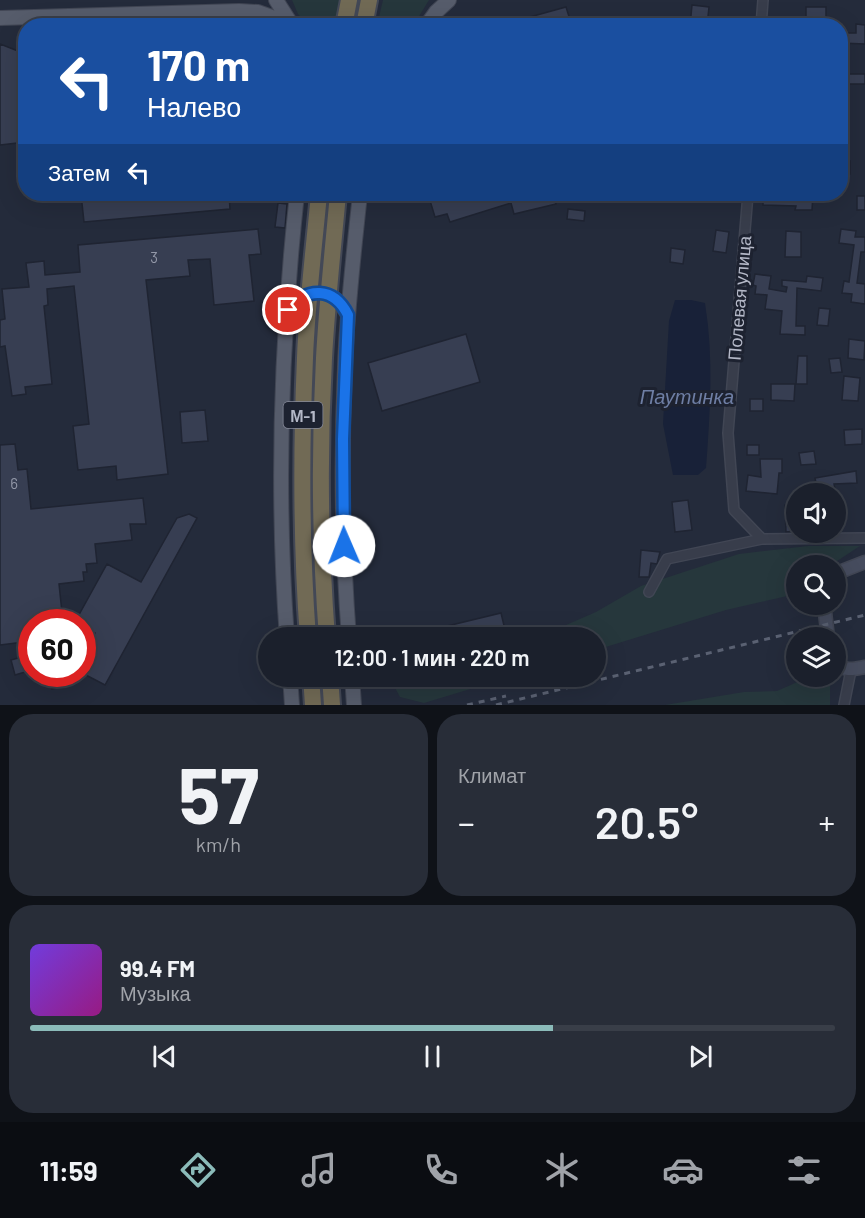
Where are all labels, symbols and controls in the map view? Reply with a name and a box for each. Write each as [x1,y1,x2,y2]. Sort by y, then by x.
text: 170 m [147,39,250,89]
icon: left [48,42,126,120]
text: Налево [147,90,241,122]
icon: left [122,156,155,189]
text: Затем [48,159,110,185]
street label: Полевая улица [723,234,756,361]
house number: 3 [150,248,158,266]
pin [262,284,313,335]
icon: arrive [271,293,304,326]
water label: Паутинка [640,384,734,408]
road number: М-1 [284,402,322,428]
house number: 6 [10,474,18,492]
map controls [786,483,846,687]
button: sound [786,483,846,543]
position arrow [312,514,376,578]
button: search [786,555,846,615]
speed limit sign: 60 [18,609,96,687]
button: layers [786,627,846,687]
text: 12:00 · 1 мин · 220 m [335,644,529,670]
text: 57 [178,746,259,840]
text: Климат [458,763,526,787]
text: 20.5° [595,794,698,848]
text: − [458,802,475,842]
text: + [818,802,835,842]
text: km/h [196,832,241,856]
text: 99.4 FM [120,955,195,981]
text: Музыка [120,981,191,1005]
icon: previous [148,1040,181,1073]
icon: pause [416,1040,449,1073]
icon: next [684,1040,717,1073]
icon: directions [177,1149,219,1191]
icon: music [298,1149,340,1191]
icon: phone [420,1149,462,1191]
icon: climate [541,1149,583,1191]
icon: car [662,1149,704,1191]
icon: filters [783,1149,825,1191]
text: 11:59 [40,1154,98,1186]

